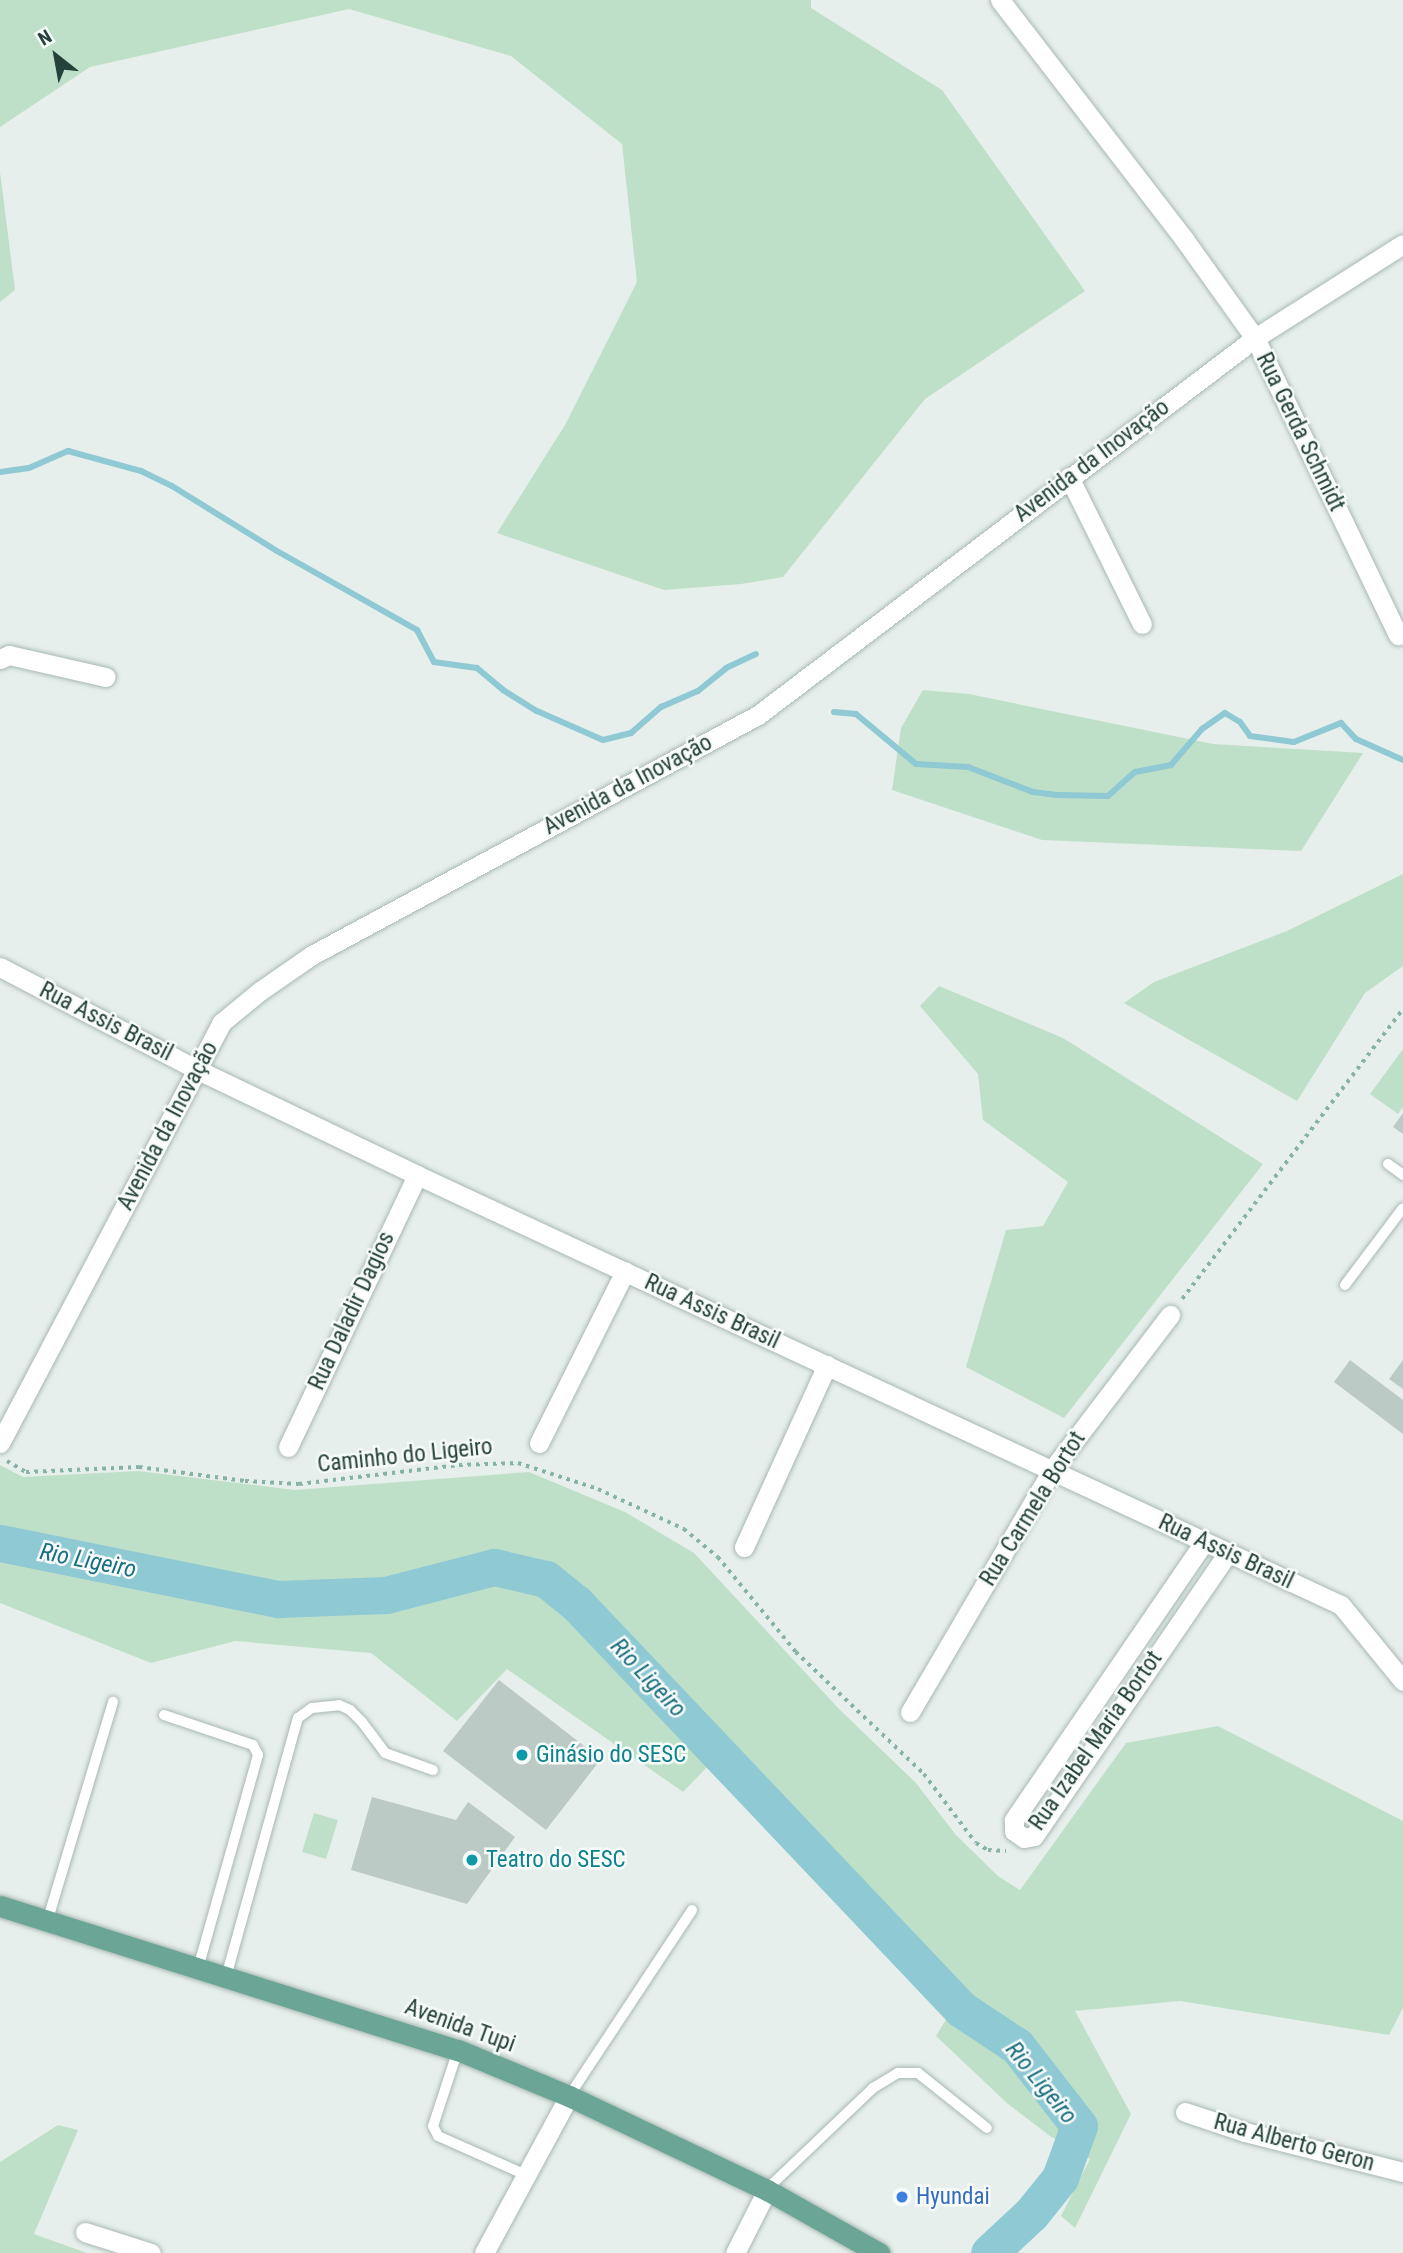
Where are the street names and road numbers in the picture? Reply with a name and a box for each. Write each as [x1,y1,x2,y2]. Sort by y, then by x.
street label: Rua Gerda Schmidt [1250,348,1350,516]
street label: Avenida da Inovação [1009,394,1175,528]
street label: Avenida da Inovação [539,729,717,841]
street label: Rua Assis Brasil [35,977,177,1067]
street label: Avenida da Inovação [112,1037,224,1215]
street label: Rua Daladir Dagios [303,1227,401,1395]
street label: Rua Assis Brasil [640,1269,784,1355]
street label: Rua Carmela Bortot [974,1427,1092,1591]
street label: Caminho do Ligeiro [316,1433,494,1479]
street label: Rua Assis Brasil [1154,1509,1298,1595]
street label: Rua Izabel Maria Bortot [1024,1646,1168,1836]
street label: Avenida Tupi [401,1993,519,2059]
street label: Rua Alberto Geron [1211,2108,1377,2178]

